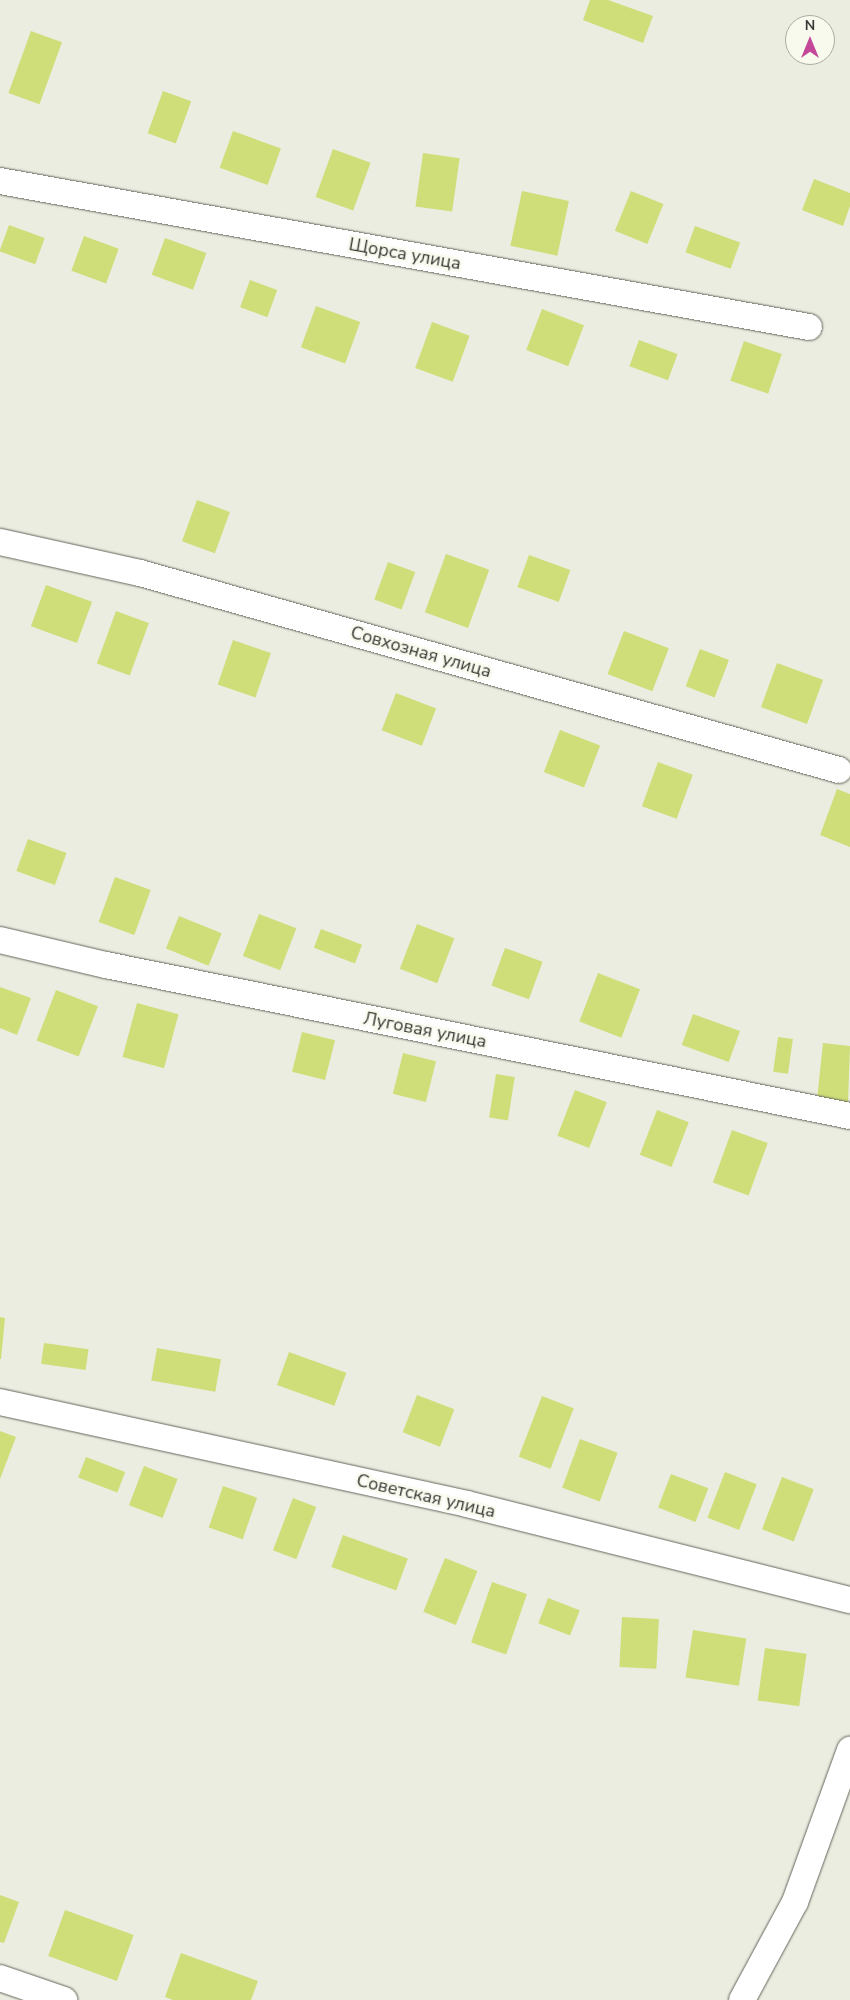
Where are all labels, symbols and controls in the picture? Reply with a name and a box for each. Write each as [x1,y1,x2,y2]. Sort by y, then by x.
north arrow [785,15,835,65]
text: N [805,16,815,35]
street label: Щорса улица [347,234,463,274]
street label: Совхозная улица [348,622,494,682]
street label: Луговая улица [362,1007,488,1053]
street label: Советская улица [354,1470,498,1522]

